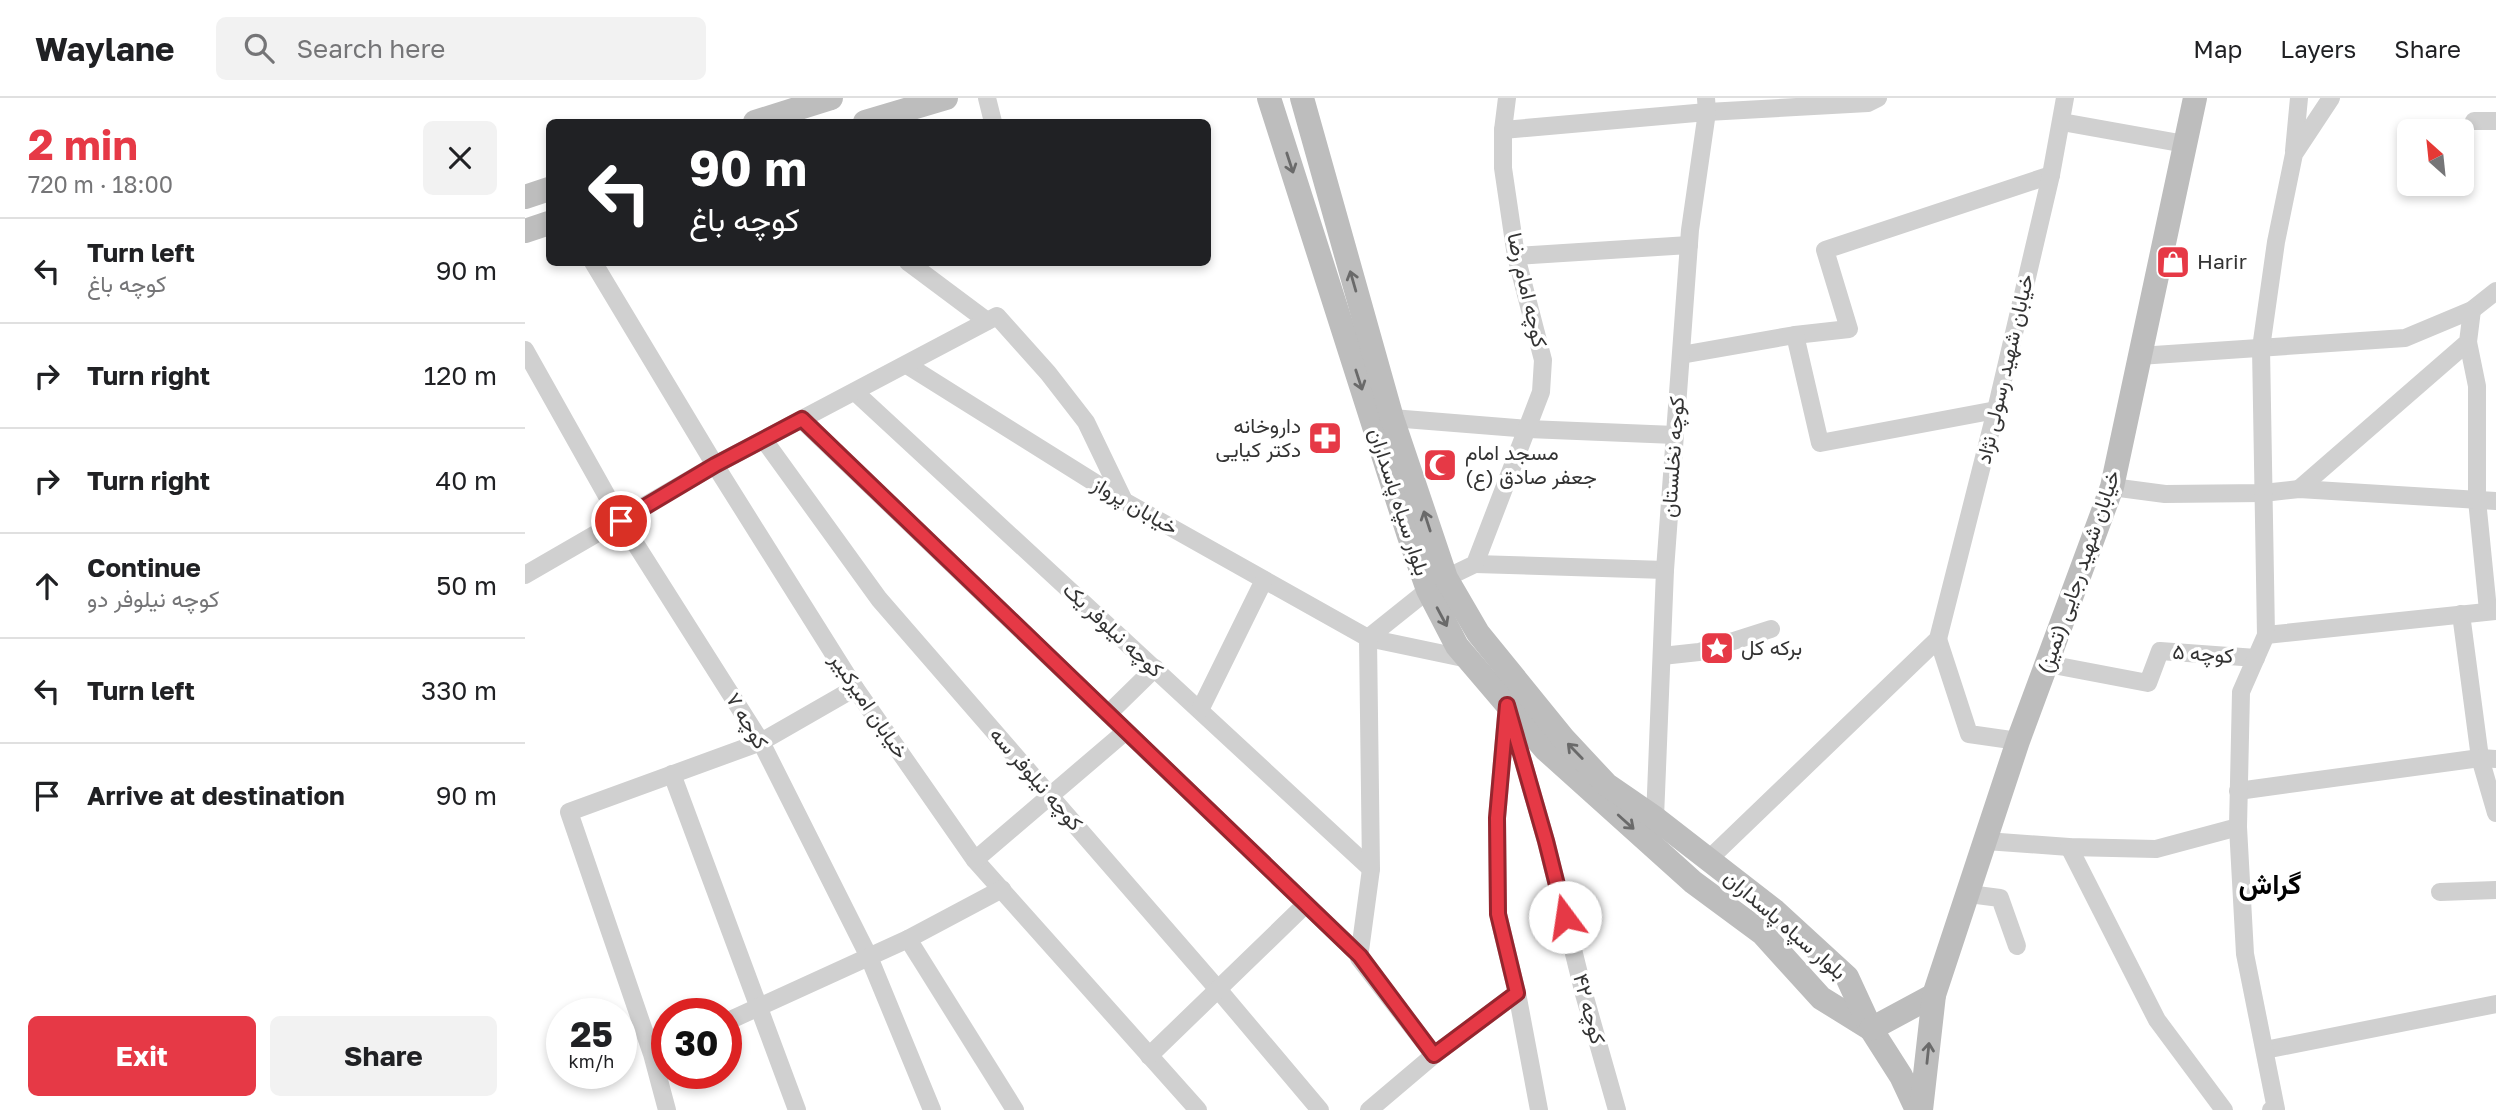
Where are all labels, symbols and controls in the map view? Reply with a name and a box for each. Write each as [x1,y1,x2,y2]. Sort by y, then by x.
search box [216,17,706,80]
text: Waylane [35,29,174,68]
icon: search [240,29,278,67]
text: Search here [296,33,445,64]
text: Map [2193,34,2242,63]
text: Layers [2280,34,2356,63]
text: Share [2394,34,2461,63]
text: 2 min [28,119,138,169]
north arrow [2397,119,2475,196]
map controls [2397,119,2474,196]
button: close [423,121,497,195]
text: 90 m [689,138,807,197]
icon: left [574,147,665,238]
one-way arrow [1284,152,1297,174]
text: 720 m · 18:00 [28,170,173,198]
text: کوچه باغ [689,200,800,238]
street label: کوچه امام رضا [1500,230,1554,350]
text: Turn left [87,237,195,268]
shop icon: Harir [2154,243,2192,281]
place label: Harir [2197,248,2247,274]
icon: left [28,252,66,290]
text: 90 m [436,255,497,286]
text: کوچه باغ [87,269,167,297]
one-way arrow [1346,270,1359,292]
street label: خیابان شهید رسولی نژاد [1970,271,2039,466]
icon: right [28,357,66,395]
text: Turn right [87,360,210,391]
text: 120 m [424,360,497,391]
one-way arrow [1354,368,1366,390]
street label: کوچه نخلستان [1655,396,1691,518]
place label: داروخانه دکتر کیایی [1216,412,1301,463]
pharmacy icon: داروخانه دکتر کیایی [1306,419,1344,457]
street label: بلوار سپاه پاسداران [1362,425,1436,579]
place label: مسجد امام جعفر صادق (ع) [1465,439,1597,491]
mosque icon: مسجد امام جعفر صادق (ع) [1421,446,1459,484]
icon: right [28,462,66,500]
text: Turn right [87,465,210,496]
text: 40 m [436,465,497,496]
street label: خیابان شهید رجایی (تمیز) [2031,466,2126,677]
street label: خیابان پرواز [1086,470,1183,542]
pin [591,491,651,551]
icon: arrive [602,502,640,540]
one-way arrow [1420,511,1432,533]
text: Continue [87,552,201,583]
icon: ahead [28,567,66,605]
text: 50 m [436,570,497,601]
street label: کوچه نیلوفر یک [1057,576,1169,684]
text: کوچه نیلوفر دو [87,584,219,612]
one-way arrow [1436,606,1449,627]
place icon: برکه کل [1698,629,1736,667]
place label: برکه کل [1741,634,1802,661]
street label: کوچه ۵ [2171,638,2235,670]
street label: خیابان امیرکبیر [824,647,915,764]
icon: left [28,672,66,710]
text: Turn left [87,675,195,706]
text: 330 m [421,675,497,706]
street label: کوچه ۷ [719,688,775,754]
street label: کوچه نیلوفر سه [983,721,1089,837]
one-way arrow [1567,743,1584,760]
icon: arrive [28,777,66,815]
text: Arrive at destination [87,780,345,811]
text: 90 m [436,780,497,811]
one-way arrow [1616,814,1634,830]
street label: بلوار سپاه پاسداران [1718,864,1852,986]
district label: گراش [2239,867,2301,902]
position arrow [1528,880,1602,954]
street label: کوچه ۴۲ [1566,971,1612,1047]
speed limit sign: 30 [651,998,742,1089]
text: 25 [570,1013,613,1055]
button: Exit [28,1016,256,1096]
button: Share [270,1016,497,1096]
one-way arrow [1921,1042,1934,1064]
text: km/h [569,1050,614,1072]

